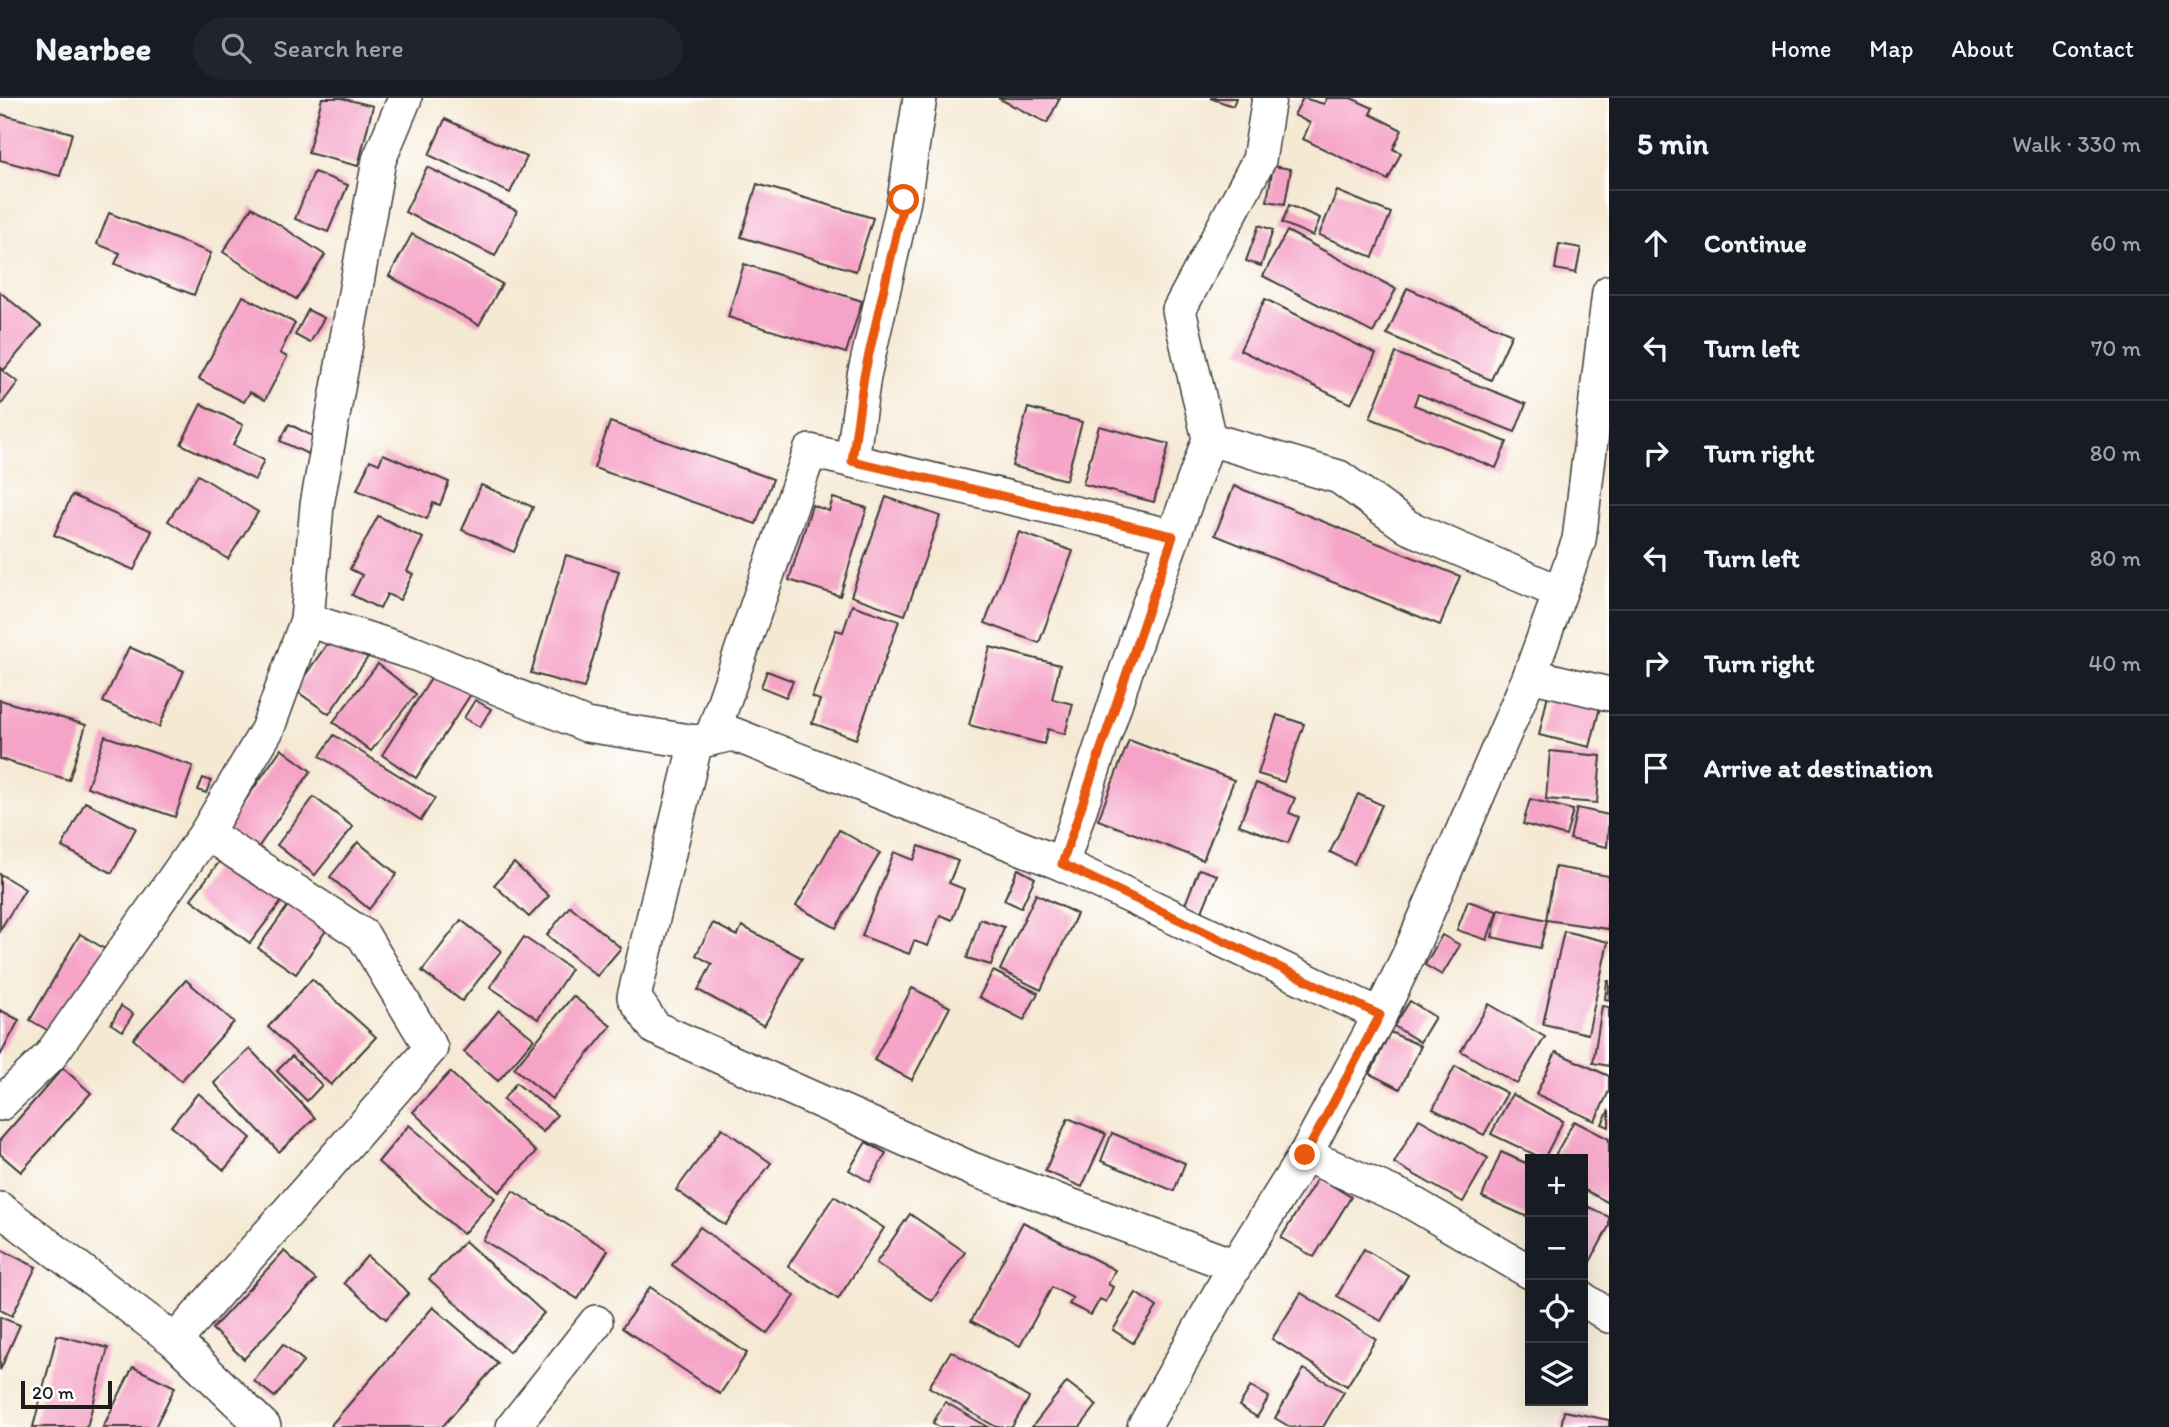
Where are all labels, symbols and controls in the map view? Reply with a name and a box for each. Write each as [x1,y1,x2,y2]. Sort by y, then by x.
search box [193,17,683,80]
text: Nearbee [35,29,151,68]
icon: search [217,29,255,67]
text: Search here [273,32,404,64]
text: Home [1771,34,1831,63]
text: Map [1869,34,1913,63]
text: About [1951,34,2014,63]
text: Contact [2052,34,2134,63]
text: 5 min [1637,125,1708,162]
text: Walk · 330 m [2012,130,2141,158]
route start [888,184,919,215]
icon: ahead [1637,224,1675,262]
text: Continue [1704,227,1807,259]
text: 60 m [2090,229,2141,257]
icon: left [1637,329,1675,367]
text: Turn left [1704,332,1800,364]
text: 70 m [2091,334,2141,362]
icon: right [1637,434,1675,472]
text: Turn right [1704,437,1815,469]
text: 80 m [2090,439,2141,467]
icon: left [1637,539,1675,577]
text: Turn left [1704,542,1800,574]
text: 80 m [2090,544,2141,572]
icon: right [1637,644,1675,682]
text: Turn right [1704,647,1815,679]
text: 40 m [2088,649,2141,677]
icon: arrive [1637,749,1675,787]
text: Arrive at destination [1704,752,1933,784]
route end [1289,1139,1320,1170]
map controls [1525,1154,1588,1406]
button: + [1525,1154,1588,1217]
button: − [1525,1217,1588,1280]
button: locate [1525,1280,1588,1343]
button: layers [1525,1343,1588,1406]
scale bar [21,1378,112,1410]
text: 20 m [32,1381,74,1404]

